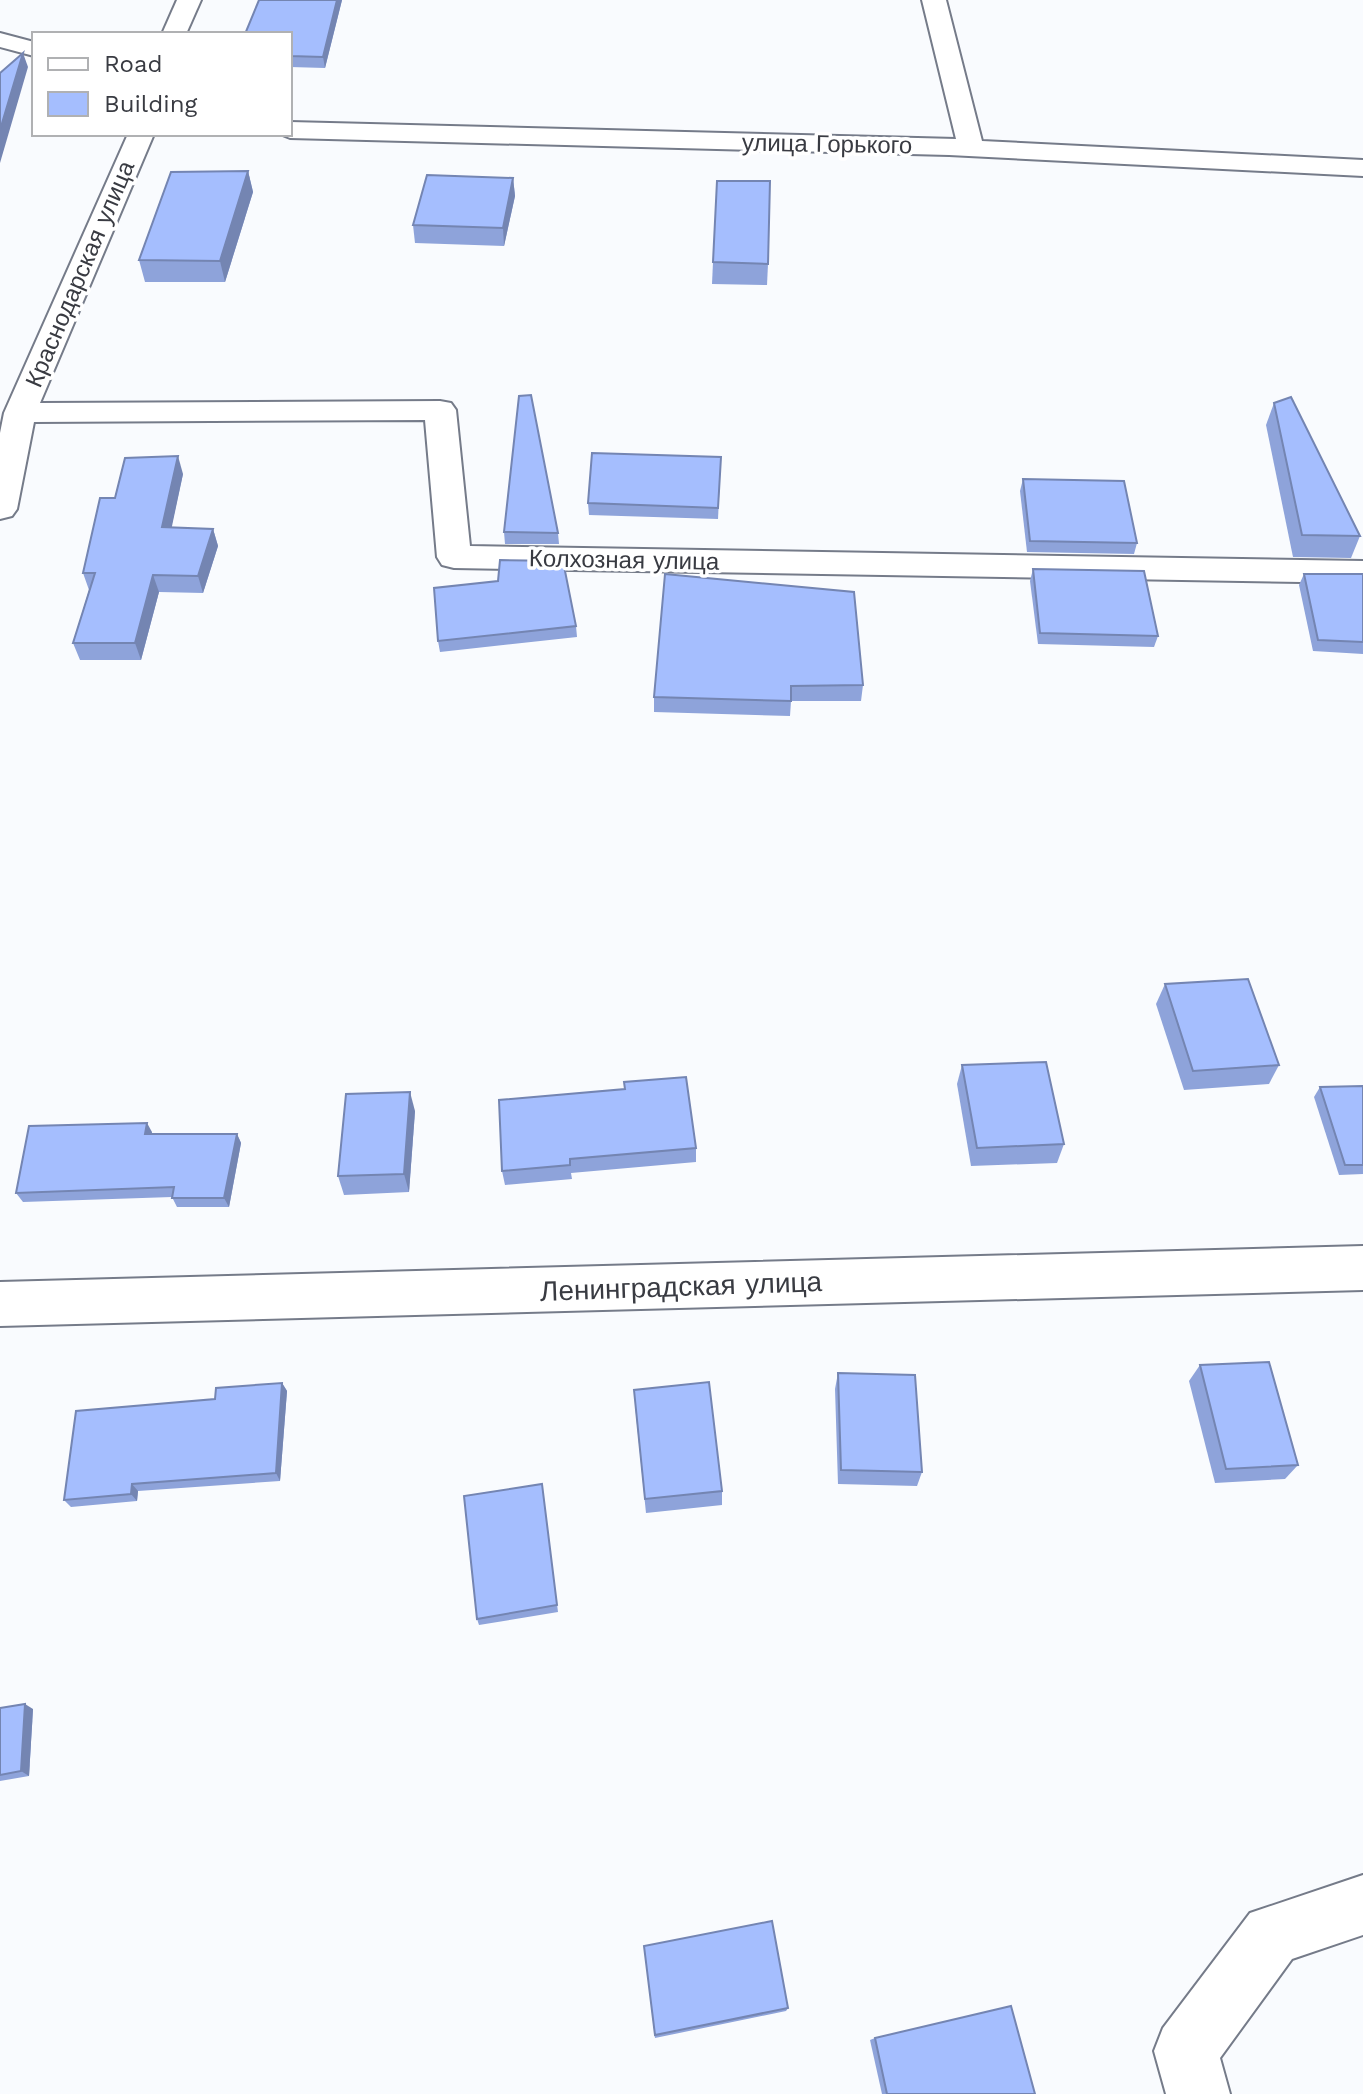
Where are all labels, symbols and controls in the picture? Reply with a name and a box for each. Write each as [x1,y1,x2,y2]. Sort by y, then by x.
legend [32,32,292,136]
text: Road [104,50,163,78]
text: Building [104,90,197,118]
street label: улица Горького [742,129,912,159]
street label: Краснодарская улица [20,156,141,391]
street label: Колхозная улица [529,544,720,576]
street label: Ленинградская улица [539,1265,823,1308]

